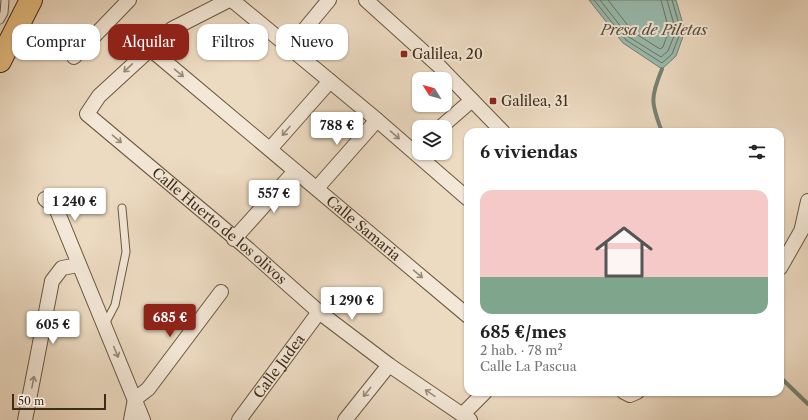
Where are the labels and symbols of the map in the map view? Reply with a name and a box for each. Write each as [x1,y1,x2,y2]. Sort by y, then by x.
water label: Presa de Piletas [600,20,708,39]
place label: Galilea, 20 [412,45,483,63]
marker: Galilea, 20 [399,49,409,59]
one-way arrow [123,63,133,73]
one-way arrow [173,69,184,78]
north arrow [412,72,452,112]
place label: Galilea, 31 [501,92,569,110]
marker: Galilea, 31 [488,96,498,106]
pin: 788 € [309,112,365,146]
one-way arrow [281,126,290,137]
one-way arrow [389,130,400,139]
one-way arrow [111,134,121,143]
street label: Calle Huerto de los olivos [148,164,290,288]
pin: 557 € [246,180,302,214]
pin: 1 240 € [38,188,112,222]
street label: Calle Samaria [322,192,405,265]
one-way arrow [413,269,423,278]
pin: 1 290 € [315,287,389,321]
pin: 685 € [142,304,198,338]
pin: 605 € [25,311,81,345]
street label: Calle Judea [249,330,309,402]
one-way arrow [112,346,120,358]
one-way arrow [29,376,37,389]
one-way arrow [363,387,371,398]
one-way arrow [424,388,436,396]
scale bar [12,392,106,411]

